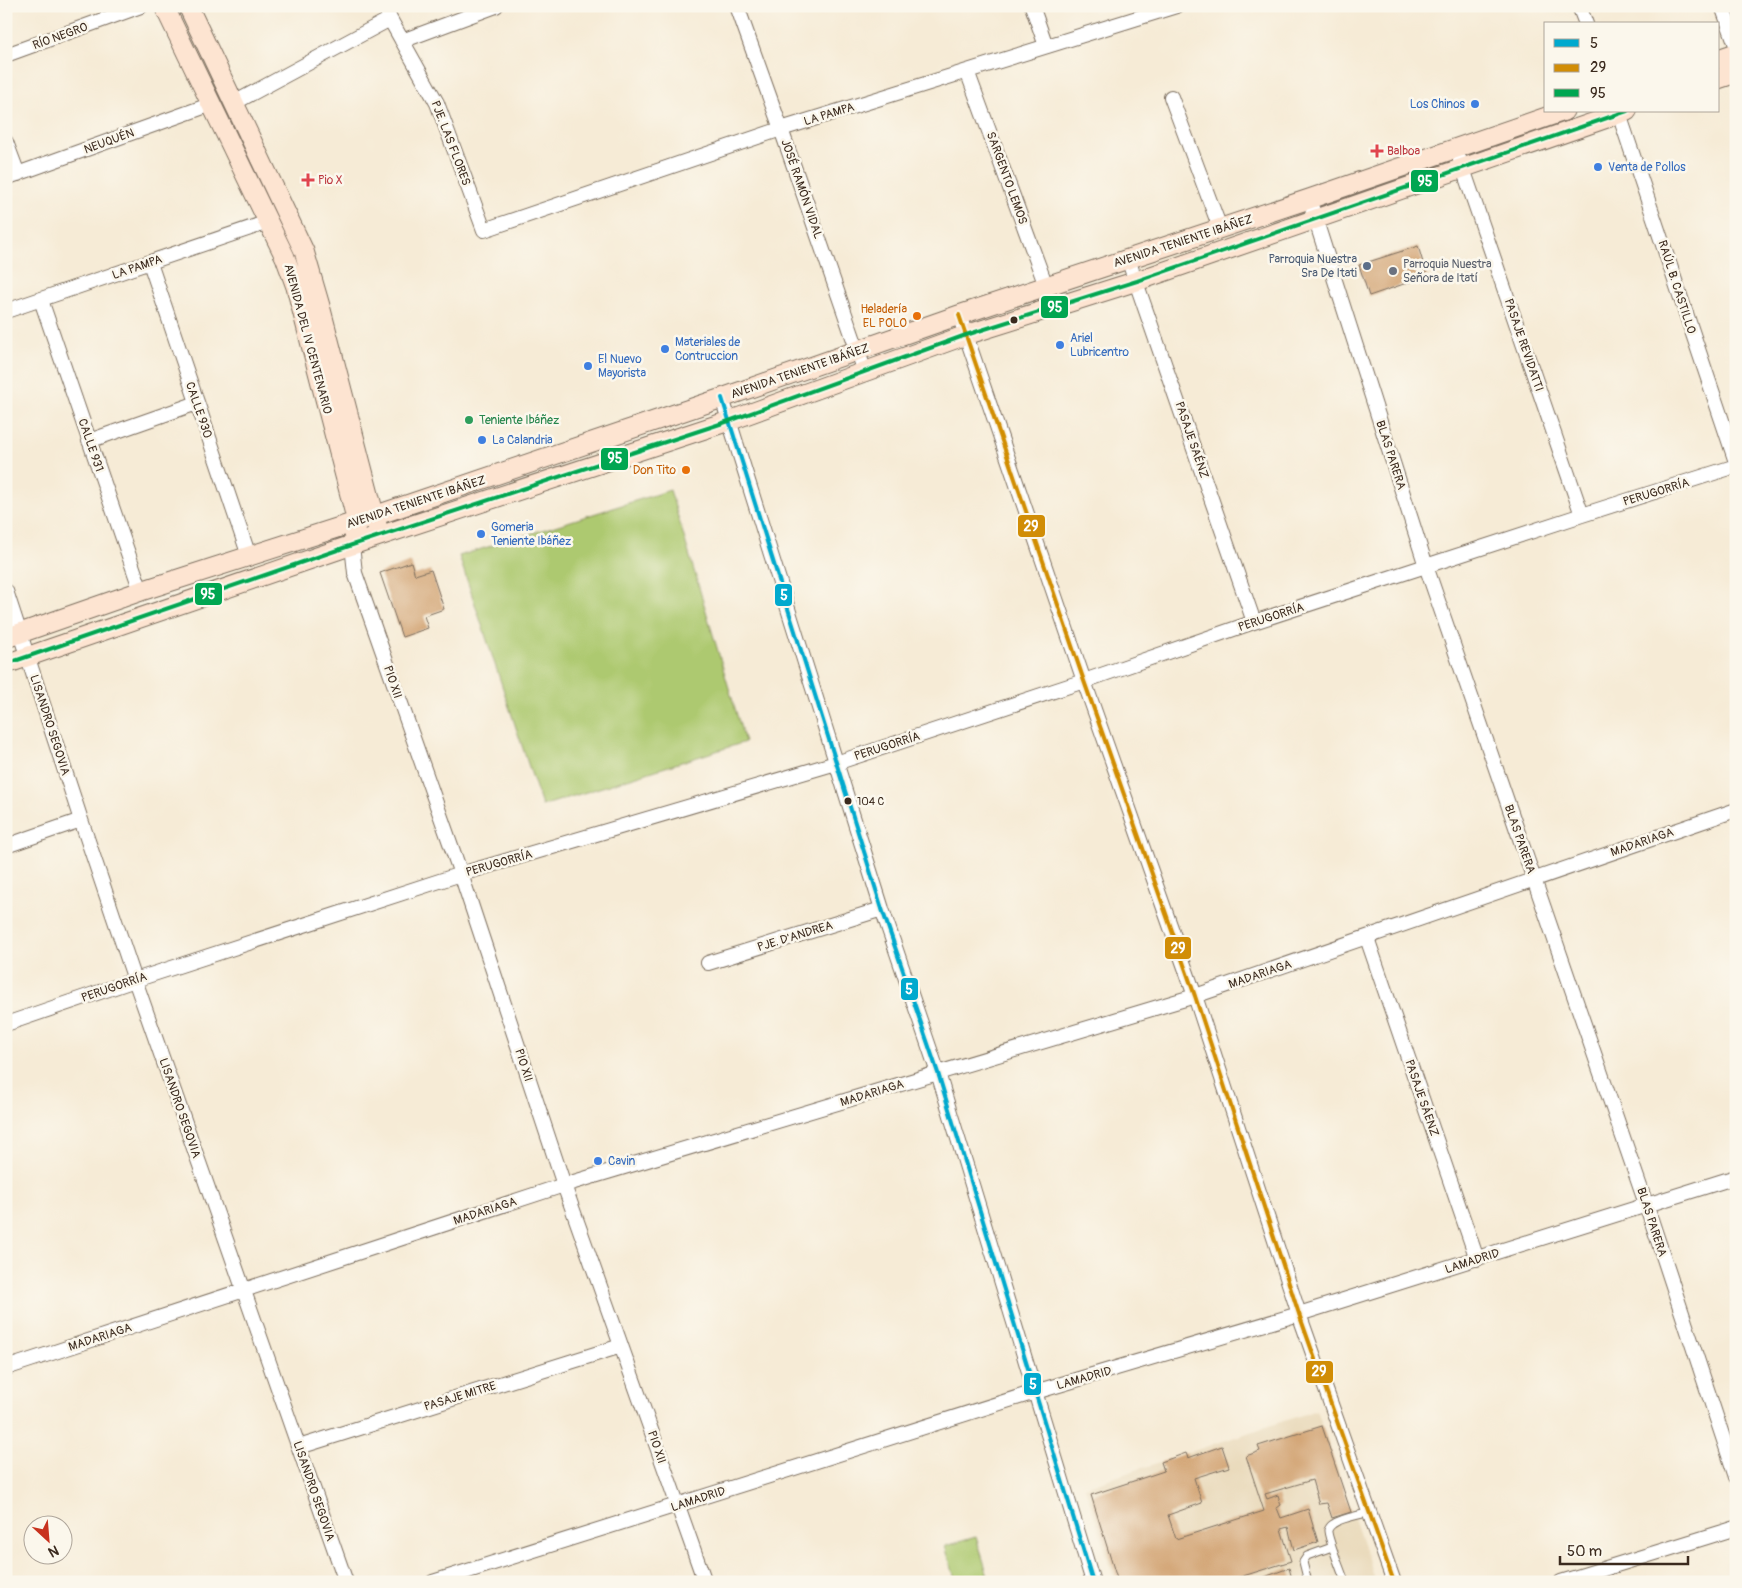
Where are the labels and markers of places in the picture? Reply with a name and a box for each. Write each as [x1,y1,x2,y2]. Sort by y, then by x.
place label: Los Chinos [1410,97,1466,112]
marker: Los Chinos [1469,98,1481,110]
place label: Balboa [1387,144,1421,159]
marker: Balboa [1371,145,1383,157]
place label: Venta de Pollos [1608,160,1686,175]
marker: Venta de Pollos [1592,161,1604,173]
place label: Pio X [318,173,343,188]
marker: Pio X [302,174,314,186]
place label: Parroquia Nuestra Sra De Itati [1268,252,1357,281]
place label: Parroquia Nuestra Señora de Itatí [1403,257,1492,286]
marker: Parroquia Nuestra Sra De Itati [1361,260,1373,272]
marker: Parroquia Nuestra Señora de Itatí [1387,265,1399,277]
place label: Heladería EL POLO [860,302,907,331]
marker: Heladería EL POLO [911,310,923,322]
unlabelled marker [1009,315,1019,325]
place label: Ariel Lubricentro [1070,331,1129,360]
place label: Materiales de Contruccion [675,335,740,364]
marker: Ariel Lubricentro [1054,339,1066,351]
marker: Materiales de Contruccion [659,343,671,355]
place label: El Nuevo Mayorista [598,352,646,381]
marker: El Nuevo Mayorista [582,360,594,372]
place label: Teniente Ibáñez [479,413,559,428]
marker: Teniente Ibáñez [463,414,475,426]
place label: La Calandria [492,433,553,448]
marker: La Calandria [476,434,488,446]
place label: Don Tito [633,463,677,478]
marker: Don Tito [680,464,692,476]
place label: Gomeria Teniente Ibáñez [491,520,571,549]
marker: Gomeria Teniente Ibáñez [475,528,487,540]
place label: 104 C [857,795,885,808]
marker: 104 C [843,796,853,806]
place label: Cavin [608,1154,635,1169]
marker: Cavin [592,1155,604,1167]

